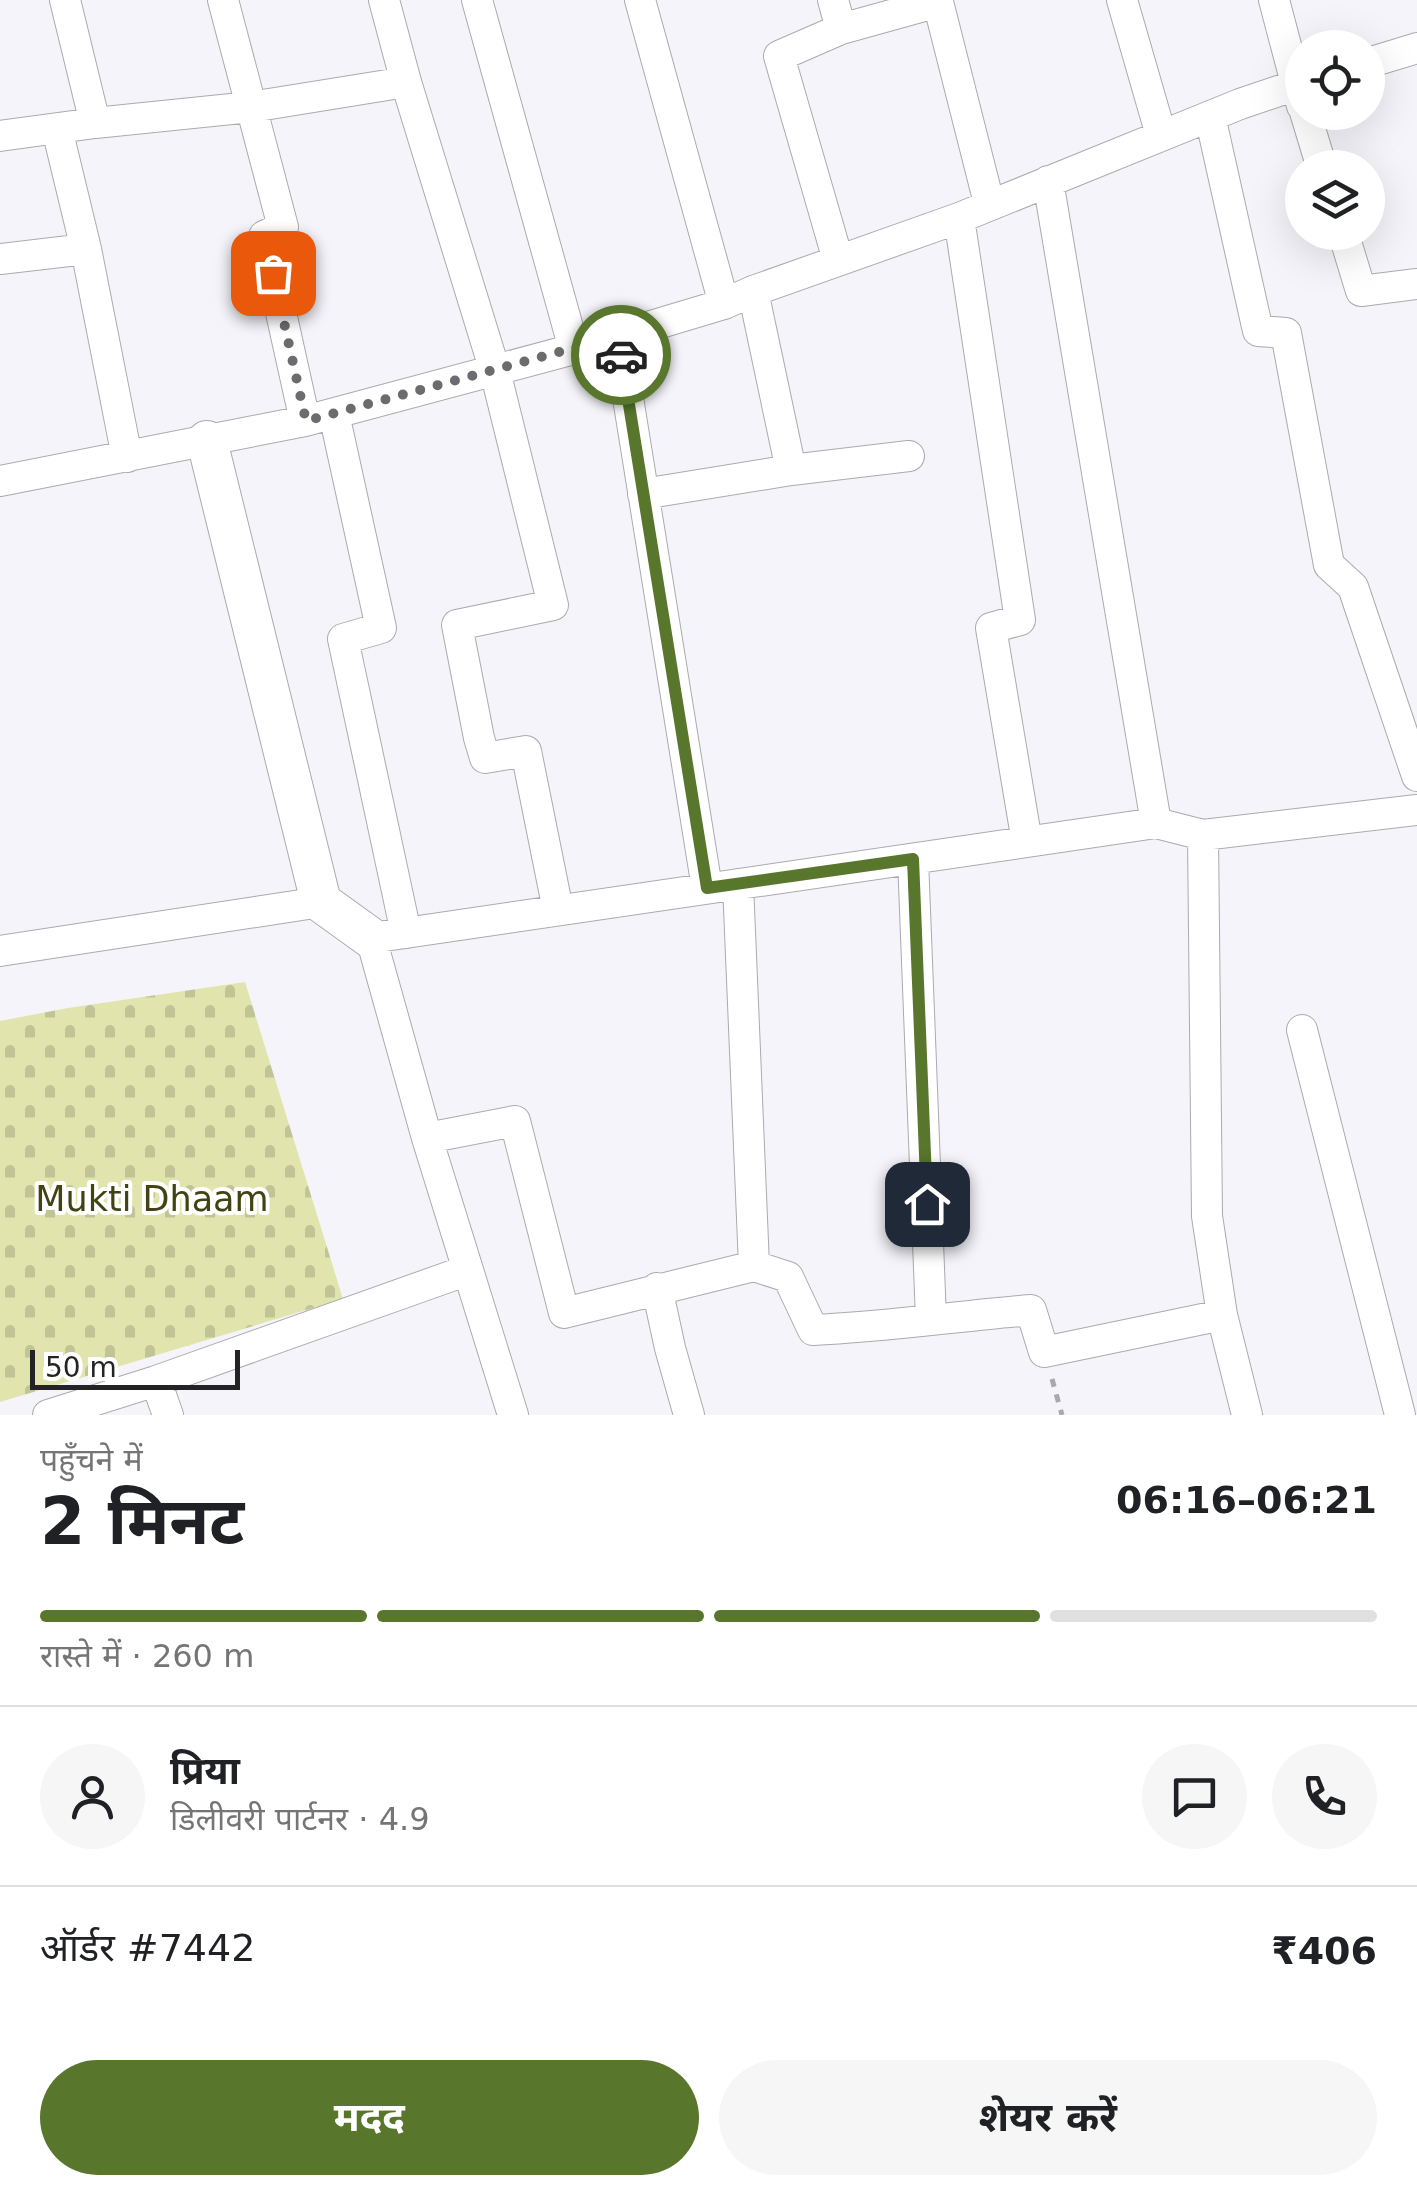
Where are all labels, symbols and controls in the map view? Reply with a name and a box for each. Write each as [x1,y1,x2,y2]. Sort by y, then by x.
map controls [1285,30,1385,250]
button: locate [1285,30,1385,130]
button: layers [1285,150,1385,250]
pin [231,231,316,316]
icon: bag [246,246,301,301]
courier [571,305,671,405]
icon: car [594,328,649,383]
pin [885,1162,970,1247]
icon: home [900,1177,955,1232]
park label: Mukti Dhaam [35,1179,269,1219]
scale bar [30,1345,240,1390]
text: 50 m [45,1351,117,1384]
text: पहुँचने में [40,1441,143,1479]
text: 06:16–06:21 [1116,1478,1377,1522]
text: 2 मिनट [40,1484,244,1559]
text: रास्ते में · 260 m [40,1637,254,1675]
button: person [40,1744,145,1849]
button: chat [1142,1744,1247,1849]
button: phone [1272,1744,1377,1849]
text: प्रिया [170,1749,240,1793]
text: डिलीवरी पार्टनर · 4.9 [170,1800,430,1838]
text: ऑर्डर #7442 [40,1926,255,1970]
text: ₹406 [1271,1929,1377,1973]
button: मदद [40,2060,699,2175]
button: शेयर करें [719,2060,1377,2175]

